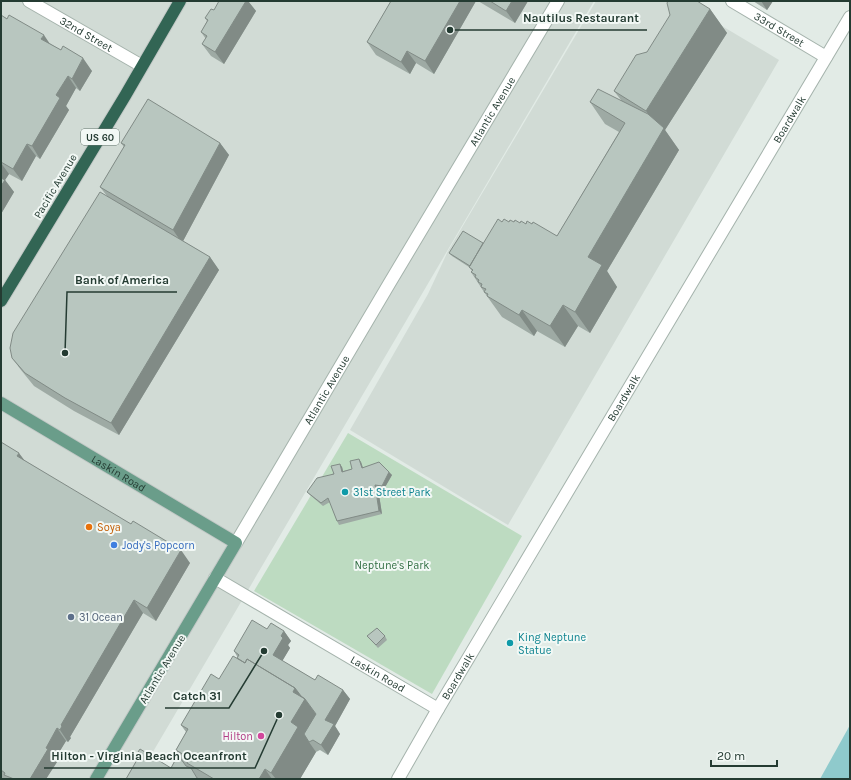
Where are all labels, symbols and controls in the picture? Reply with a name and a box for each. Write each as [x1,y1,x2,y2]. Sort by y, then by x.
callout: Nautilus Restaurant [515,6,647,30]
street label: 33rd Street [751,10,807,50]
text: Nautilus Restaurant [523,11,639,25]
street label: 32nd Street [57,14,115,55]
street label: Atlantic Avenue [467,74,518,148]
street label: Boardwalk [770,93,809,145]
road number: US 60 [81,129,119,145]
street label: Pacific Avenue [31,151,80,221]
callout: Bank of America [67,268,177,292]
text: Bank of America [75,273,169,287]
street label: Atlantic Avenue [301,353,353,427]
street label: Boardwalk [605,372,643,424]
street label: Laskin Road [89,452,148,495]
place label: 31st Street Park [353,486,431,499]
marker: 31st Street Park [340,487,350,497]
place label: Soya [97,521,121,534]
marker: Soya [84,522,94,532]
place label: Jody's Popcorn [122,539,195,552]
marker: Jody's Popcorn [109,540,119,550]
park label: Neptune's Park [355,559,429,572]
place label: 31 Ocean [79,611,123,624]
marker: 31 Ocean [66,612,76,622]
place label: King Neptune Statue [518,631,586,657]
street label: Atlantic Avenue [137,632,188,706]
marker: King Neptune Statue [505,638,515,648]
street label: Boardwalk [439,650,477,702]
street label: Laskin Road [348,653,407,695]
callout: Catch 31 [165,684,229,708]
text: Catch 31 [173,689,221,703]
place label: Hilton [223,730,253,743]
marker: Hilton [256,731,266,741]
scale bar [711,742,777,768]
callout: Hilton - Virginia Beach Oceanfront [44,744,255,768]
text: Hilton - Virginia Beach Oceanfront [51,749,247,763]
text: 20 m [717,749,745,763]

